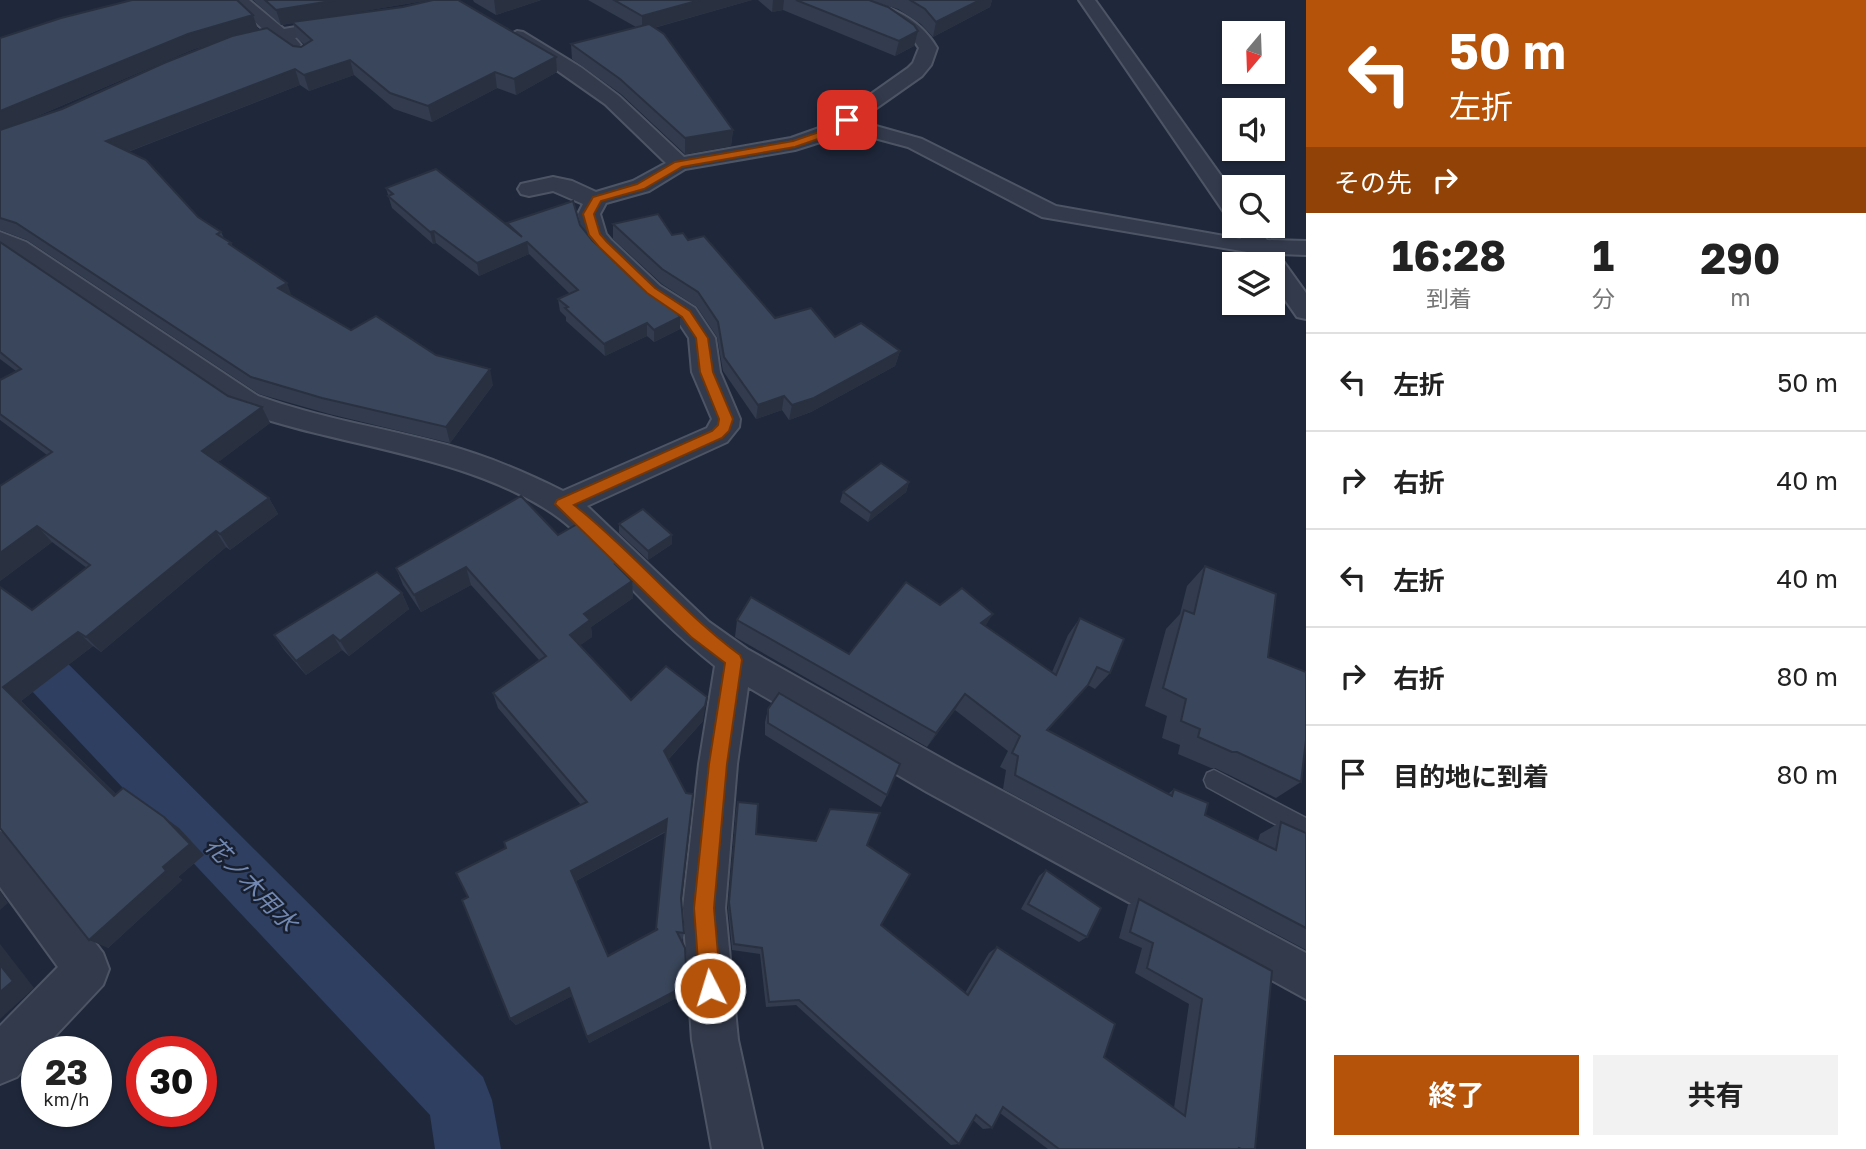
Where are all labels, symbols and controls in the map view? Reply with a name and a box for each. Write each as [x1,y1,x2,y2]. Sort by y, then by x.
north arrow [1222,21,1284,84]
map controls [1222,21,1285,315]
text: 50 m [1449,21,1566,80]
icon: left [1334,28,1425,119]
text: 左折 [1449,87,1513,125]
pin [817,90,877,150]
button: sound [1222,98,1285,161]
icon: arrive [828,101,866,139]
icon: right [1426,161,1464,199]
text: その先 [1334,167,1412,198]
button: search [1222,175,1285,238]
text: 16:28 [1392,230,1506,280]
text: 1 [1592,230,1614,280]
text: 290 [1701,233,1780,283]
button: layers [1222,252,1285,315]
text: m [1730,283,1751,311]
text: 到着 [1426,284,1472,312]
text: 分 [1592,284,1615,312]
icon: left [1334,363,1372,401]
text: 50 m [1777,367,1838,398]
text: 左折 [1393,369,1445,400]
icon: right [1334,461,1372,499]
text: 40 m [1777,465,1838,496]
text: 右折 [1393,467,1445,498]
icon: left [1334,559,1372,597]
text: 40 m [1777,563,1838,594]
text: 左折 [1393,565,1445,596]
icon: right [1334,657,1372,695]
text: 80 m [1777,661,1838,692]
text: 右折 [1393,663,1445,694]
icon: arrive [1334,755,1372,793]
text: 80 m [1777,759,1838,790]
text: 目的地に到着 [1393,761,1549,792]
water label: 花ノ木用水 [200,830,306,938]
position arrow [673,951,747,1025]
speed limit sign: 30 [126,1036,217,1127]
text: 23 [45,1051,88,1093]
button: 終了 [1334,1055,1579,1135]
button: 共有 [1593,1055,1838,1135]
text: km/h [44,1088,89,1110]

